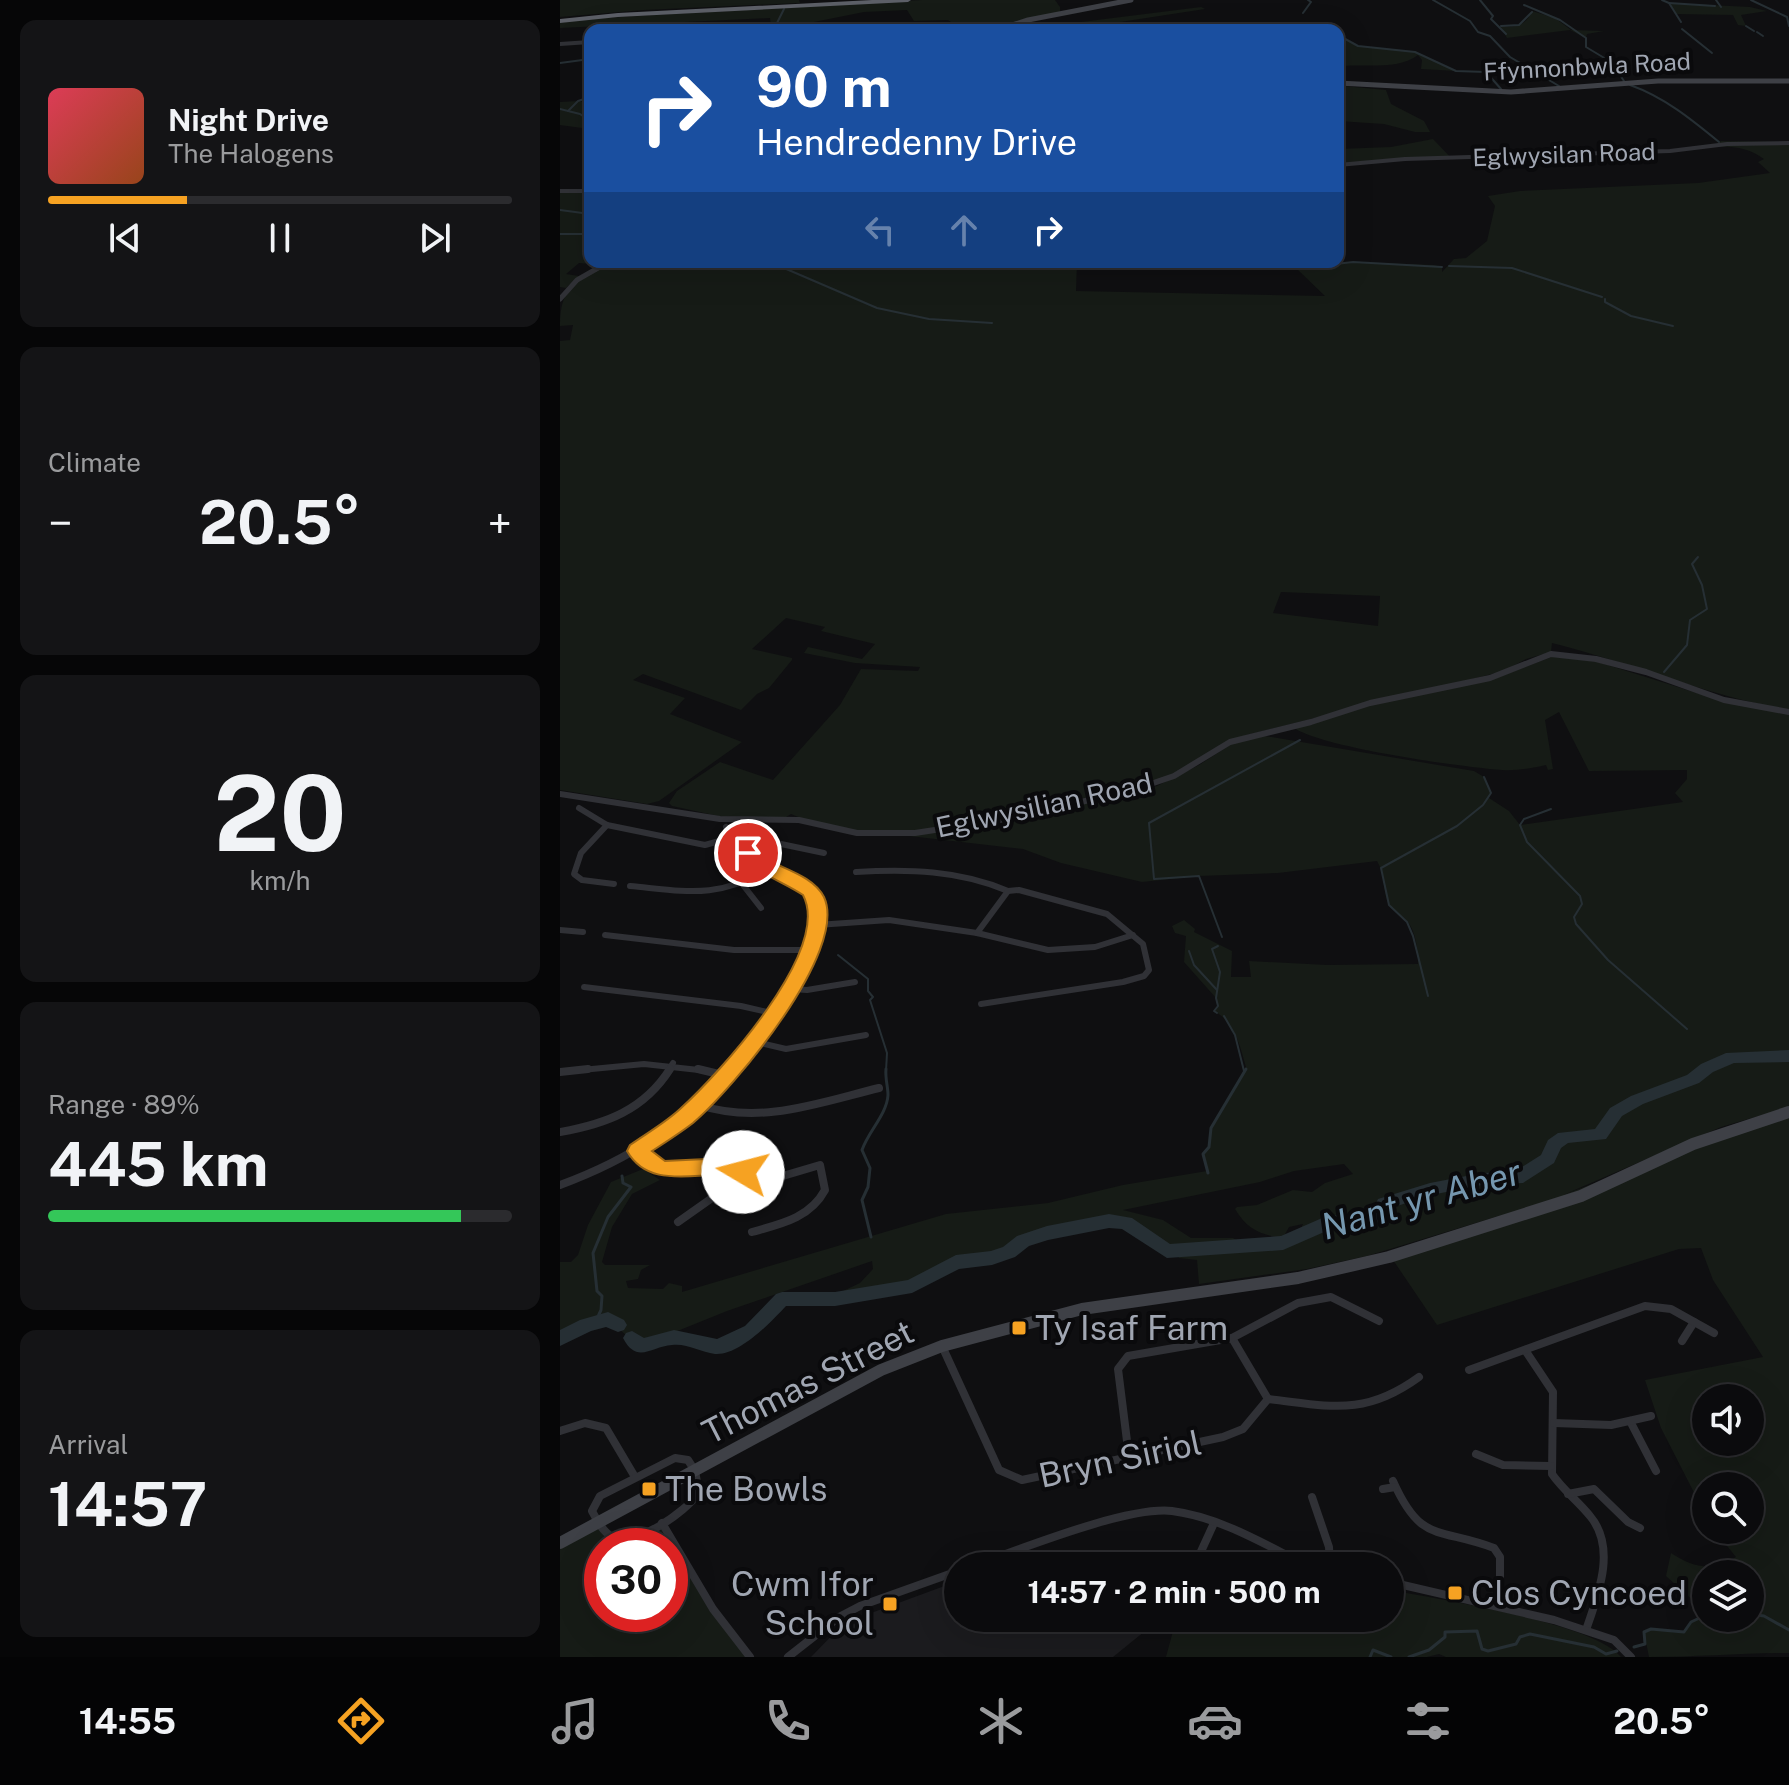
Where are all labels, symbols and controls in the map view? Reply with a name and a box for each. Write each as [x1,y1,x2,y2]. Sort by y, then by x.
street label: Ffynnonbwla Road [1482,47,1691,85]
text: 90 m [756,54,892,120]
icon: right [624,56,728,160]
text: Night Drive [168,102,329,138]
text: Hendredenny Drive [756,121,1077,163]
street label: Eglwysilan Road [1472,137,1656,171]
text: The Halogens [168,138,334,169]
icon: left [858,208,902,252]
icon: ahead [942,208,986,252]
icon: right [1026,208,1070,252]
icon: previous [103,216,147,260]
icon: pause [258,216,302,260]
icon: next [413,216,457,260]
text: Climate [48,447,141,478]
text: 20.5° [199,487,361,558]
text: − [48,497,72,549]
text: + [488,497,512,549]
text: 20 [213,752,347,874]
street label: Eglwysilian Road [933,765,1155,844]
pin [714,819,782,887]
icon: arrive [726,831,770,875]
text: km/h [249,865,311,896]
text: Range · 89% [48,1089,200,1120]
text: 445 km [48,1129,269,1200]
position arrow [701,1130,785,1214]
water label: Nant yr Aber [1316,1150,1526,1248]
place label: Ty Isaf Farm [1035,1308,1228,1348]
street label: Thomas Street [696,1312,920,1452]
marker: Ty Isaf Farm [1010,1319,1028,1337]
map controls [1692,1384,1764,1632]
button: sound [1692,1384,1764,1456]
street label: Bryn Siriol [1035,1422,1205,1496]
text: Arrival [48,1429,128,1460]
text: 14:57 [48,1469,207,1540]
place label: The Bowls [665,1469,828,1509]
button: search [1692,1472,1764,1544]
marker: The Bowls [640,1480,658,1498]
speed limit sign: 30 [584,1528,688,1632]
button: layers [1692,1560,1764,1632]
place label: Cwm Ifor School [731,1564,874,1643]
place label: Clos Cyncoed [1471,1573,1687,1613]
text: 14:57 · 2 min · 500 m [1027,1574,1321,1610]
marker: Clos Cyncoed [1446,1584,1464,1602]
marker: Cwm Ifor School [881,1595,899,1613]
icon: directions [333,1693,389,1749]
icon: music [547,1693,603,1749]
icon: phone [760,1693,816,1749]
icon: climate [973,1693,1029,1749]
icon: car [1187,1693,1243,1749]
icon: filters [1400,1693,1456,1749]
text: 14:55 [79,1700,176,1742]
text: 20.5° [1613,1700,1710,1742]

